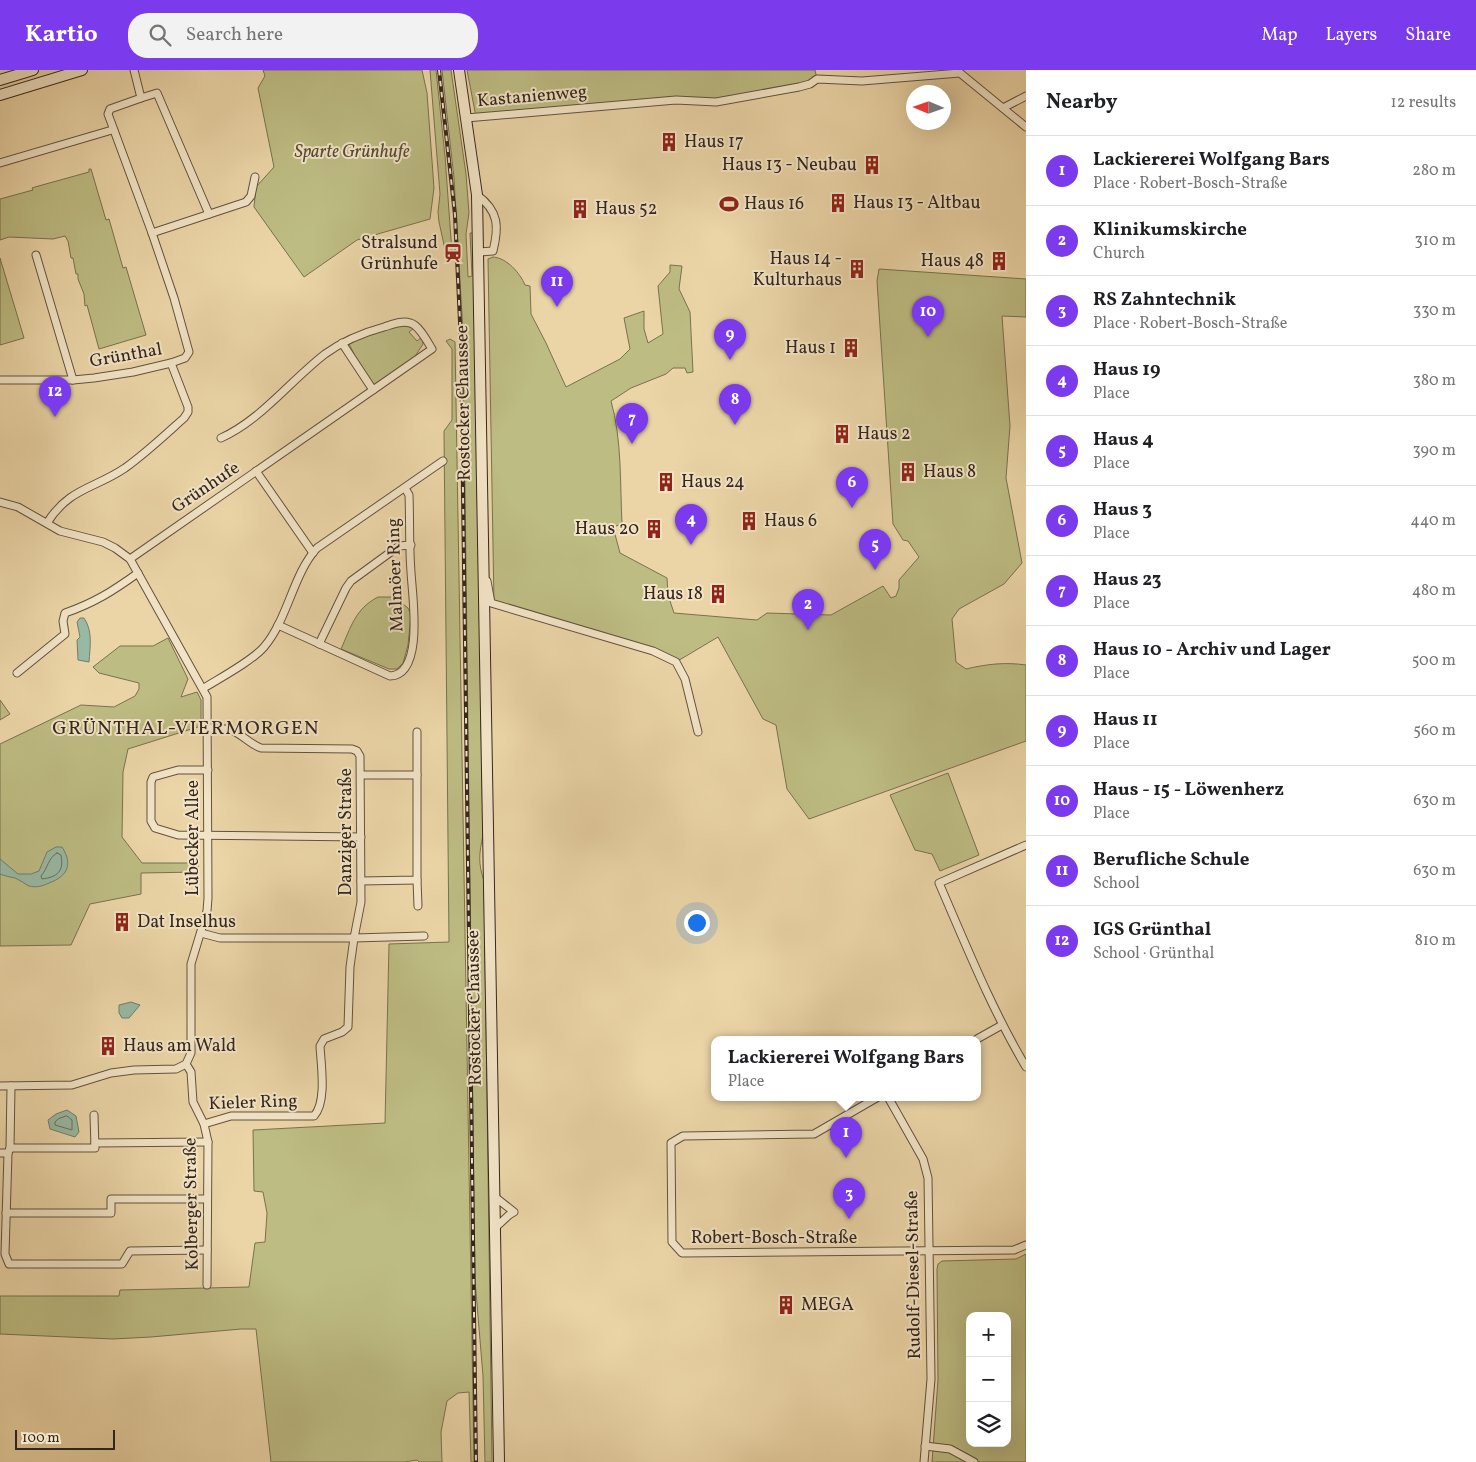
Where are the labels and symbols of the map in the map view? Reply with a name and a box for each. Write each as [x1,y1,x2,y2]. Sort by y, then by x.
street label: Kastanienweg [476,80,588,114]
north arrow [906,85,951,130]
place label: Haus 17 [684,130,744,155]
building icon: Haus 17 [658,131,680,153]
park label: Sparte Grünhufe [294,140,410,165]
place label: Haus 13 - Neubau [722,153,857,178]
building icon: Haus 13 - Neubau [861,154,883,176]
place label: Haus 13 - Altbau [853,191,981,216]
place label: Haus 16 [744,192,804,217]
building icon: Haus 13 - Altbau [827,192,849,214]
sports icon: Haus 16 [718,193,740,215]
place label: Haus 52 [595,197,657,222]
building icon: Haus 52 [569,198,591,220]
place label: Stralsund Grünhufe [361,231,438,277]
station icon: Stralsund Grünhufe [442,242,464,264]
place label: Haus 14 - Kulturhaus [753,247,842,293]
place label: Haus 48 [920,249,984,274]
building icon: Haus 48 [988,250,1010,272]
building icon: Haus 14 - Kulturhaus [846,258,868,280]
pin: 11 [541,266,573,307]
pin: 10 [912,296,944,337]
pin: 9 [714,319,746,360]
street label: Rostocker Chaussee [450,325,478,481]
place label: Haus 1 [785,336,836,361]
street label: Grünthal [88,337,164,375]
building icon: Haus 1 [840,337,862,359]
pin: 12 [39,376,71,417]
pin: 8 [719,384,751,425]
pin: 7 [616,403,648,444]
place label: Haus 2 [857,422,911,447]
building icon: Haus 2 [831,423,853,445]
street label: Grünhufe [167,456,245,520]
place label: Haus 8 [923,460,976,485]
building icon: Haus 8 [897,461,919,483]
pin: 6 [836,467,868,508]
place label: Haus 24 [681,470,745,495]
building icon: Haus 24 [655,471,677,493]
pin: 4 [675,504,707,545]
place label: Haus 6 [764,509,817,534]
building icon: Haus 6 [738,510,760,532]
place label: Haus 20 [575,517,639,542]
street label: Malmöer Ring [382,518,410,632]
building icon: Haus 20 [643,518,665,540]
pin: 5 [859,529,891,570]
place label: Haus 18 [643,582,703,607]
building icon: Haus 18 [707,583,729,605]
pin: 2 [792,589,824,630]
district label: GRÜNTHAL-VIERMORGEN [52,715,320,743]
street label: Danziger Straße [334,768,359,896]
street label: Lübecker Allee [181,780,206,896]
place label: Dat Inselhus [137,910,236,935]
your location [684,910,710,936]
building icon: Dat Inselhus [111,911,133,933]
street label: Rostocker Chaussee [461,930,489,1086]
place label: Haus am Wald [123,1034,236,1059]
building icon: Haus am Wald [97,1035,119,1057]
street label: Kieler Ring [208,1089,298,1117]
pin: 1 [830,1117,862,1158]
street label: Kolberger Straße [178,1137,206,1271]
pin: 3 [833,1178,865,1219]
street label: Rudolf-Diesel-Straße [900,1190,928,1360]
street label: Robert-Bosch-Straße [691,1226,857,1251]
place label: MEGA [801,1293,854,1318]
building icon: MEGA [775,1294,797,1316]
scale bar [15,1427,115,1450]

